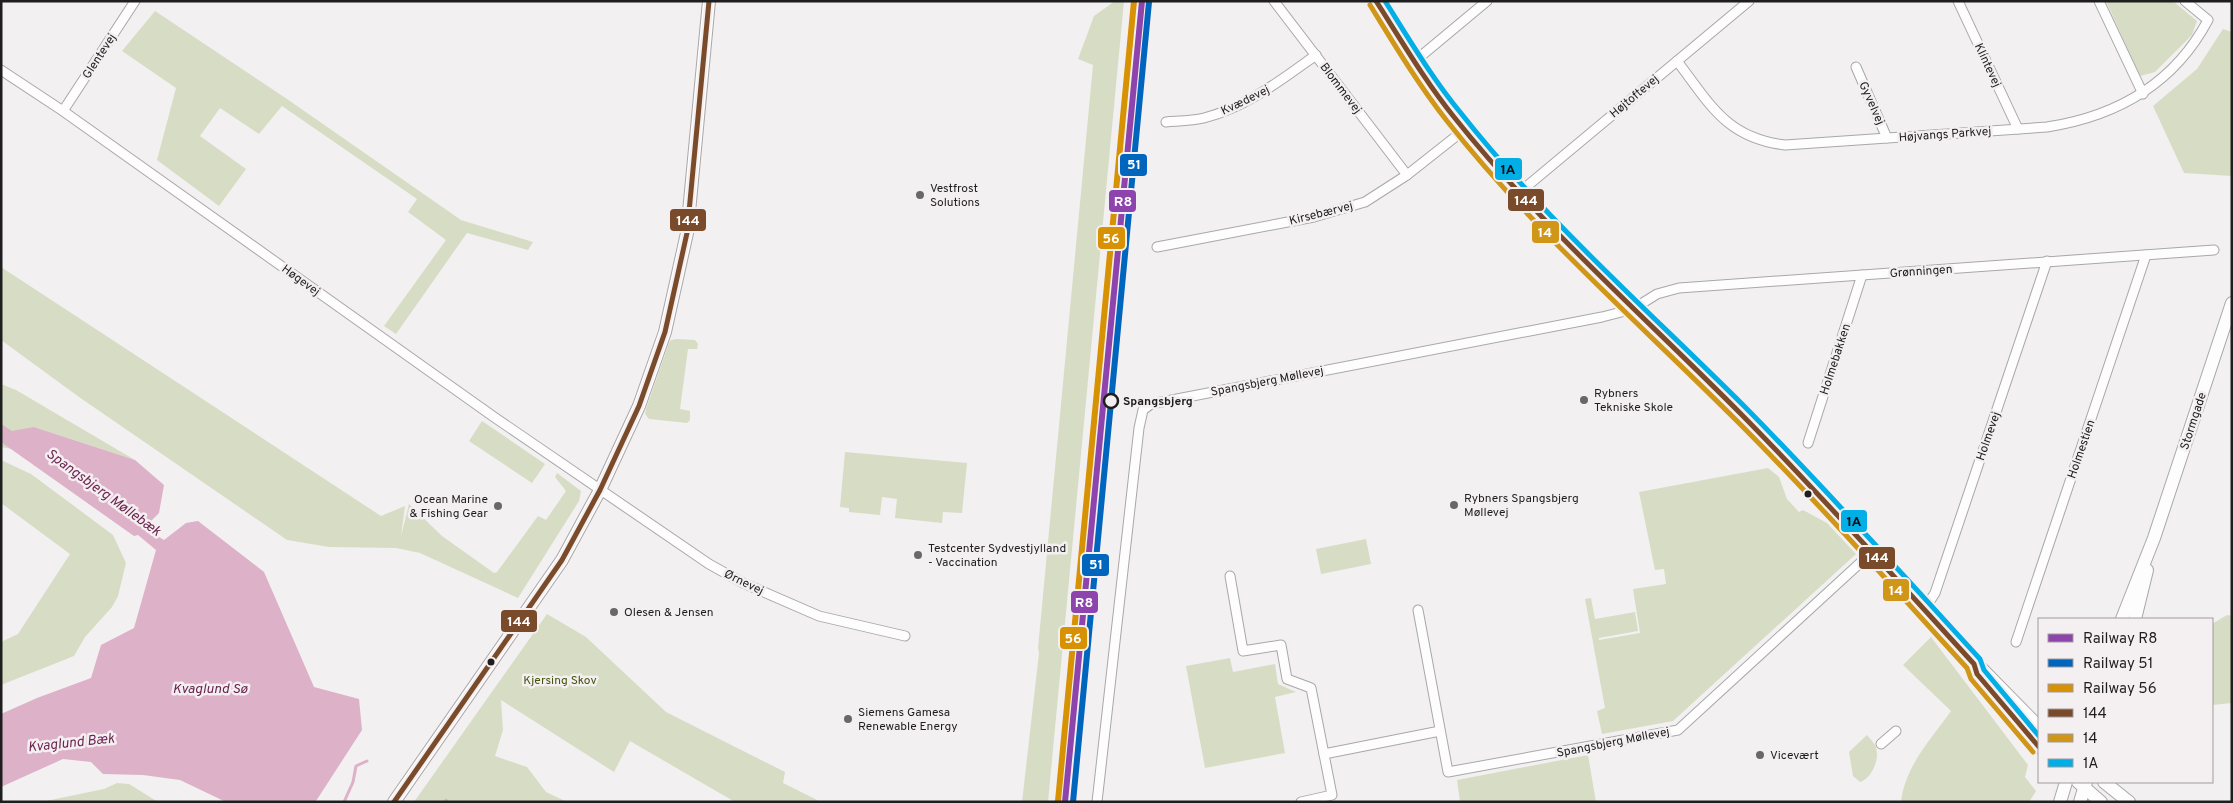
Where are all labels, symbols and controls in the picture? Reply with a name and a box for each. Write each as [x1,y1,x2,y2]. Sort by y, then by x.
street label: Glentevej [79,31,120,82]
street label: Klintevej [1970,41,2004,90]
street label: Blommevej [1316,60,1365,117]
street label: Højtoftevej [1607,72,1663,122]
street label: Gyvelvej [1854,79,1888,128]
street label: Kvædevej [1218,82,1272,120]
street label: Højvangs Parkvej [1898,124,1992,146]
line badge: 51 [1119,153,1148,177]
text: 51 [1127,157,1141,174]
line badge: 1A [1494,157,1523,181]
text: 1A [1500,162,1516,179]
place label: Vestfrost Solutions [930,181,980,211]
line badge: 144 [1507,188,1545,212]
marker: Vestfrost Solutions [914,189,926,201]
line badge: R8 [1108,189,1137,213]
text: 144 [1514,193,1538,210]
text: R8 [1114,194,1132,211]
street label: Kirsebærvej [1288,198,1355,230]
line badge: 144 [669,208,707,232]
text: 144 [676,213,700,230]
line badge: 14 [1531,220,1560,244]
text: 14 [1538,225,1552,242]
line badge: 56 [1097,226,1126,250]
text: 56 [1102,231,1120,248]
street label: Høgevej [278,261,323,300]
street label: Grønningen [1889,262,1953,282]
street label: Holmebakken [1817,322,1855,397]
street label: Spangsbjerg Møllevej [1209,363,1325,401]
place label: Rybners Tekniske Skole [1594,386,1673,416]
street label: Stormgade [2177,390,2211,452]
marker: Spangsbjerg [1103,393,1119,409]
place label: Spangsbjerg [1123,394,1193,410]
marker: Rybners Tekniske Skole [1578,394,1590,406]
street label: Holmevej [1973,410,2005,463]
street label: Holmestien [2064,418,2099,481]
water label: Spangsbjerg Møllebæk [42,446,165,541]
unlabelled marker [1803,489,1813,499]
place label: Rybners Spangsbjerg Møllevej [1464,491,1579,521]
place label: Ocean Marine & Fishing Gear [410,492,488,522]
marker: Rybners Spangsbjerg Møllevej [1448,499,1460,511]
marker: Ocean Marine & Fishing Gear [492,500,504,512]
line badge: 1A [1840,509,1868,533]
text: 1A [1846,514,1862,531]
place label: Testcenter Sydvestjylland - Vaccination [928,541,1066,571]
line badge: 144 [1858,546,1896,570]
marker: Testcenter Sydvestjylland - Vaccination [912,549,924,561]
text: 144 [1865,550,1889,567]
line badge: 51 [1081,553,1110,577]
text: 51 [1089,557,1103,574]
street label: Ørnevej [721,566,766,599]
line badge: 14 [1882,578,1910,602]
text: 14 [1889,583,1903,600]
line badge: R8 [1070,590,1099,614]
text: R8 [1075,595,1093,612]
place label: Olesen & Jensen [624,605,714,621]
marker: Olesen & Jensen [608,606,620,618]
line badge: 144 [500,609,538,633]
text: 144 [507,614,531,631]
legend [2038,618,2213,783]
line badge: 56 [1059,626,1088,650]
text: Railway R8 [2083,630,2158,649]
text: 56 [1064,631,1082,648]
text: Railway 51 [2083,655,2153,674]
unlabelled marker [486,657,496,667]
park label: Kjersing Skov [523,673,597,689]
text: Railway 56 [2083,680,2157,699]
water label: Kvaglund Sø [173,681,248,698]
place label: Siemens Gamesa Renewable Energy [858,705,958,735]
text: 144 [2083,705,2107,724]
marker: Siemens Gamesa Renewable Energy [842,713,854,725]
street label: Spangsbjerg Møllevej [1555,724,1671,762]
water label: Kvaglund Bæk [27,730,116,756]
text: 14 [2083,730,2098,749]
place label: Vicevært [1770,748,1819,764]
marker: Vicevært [1754,749,1766,761]
text: 1A [2083,755,2098,774]

